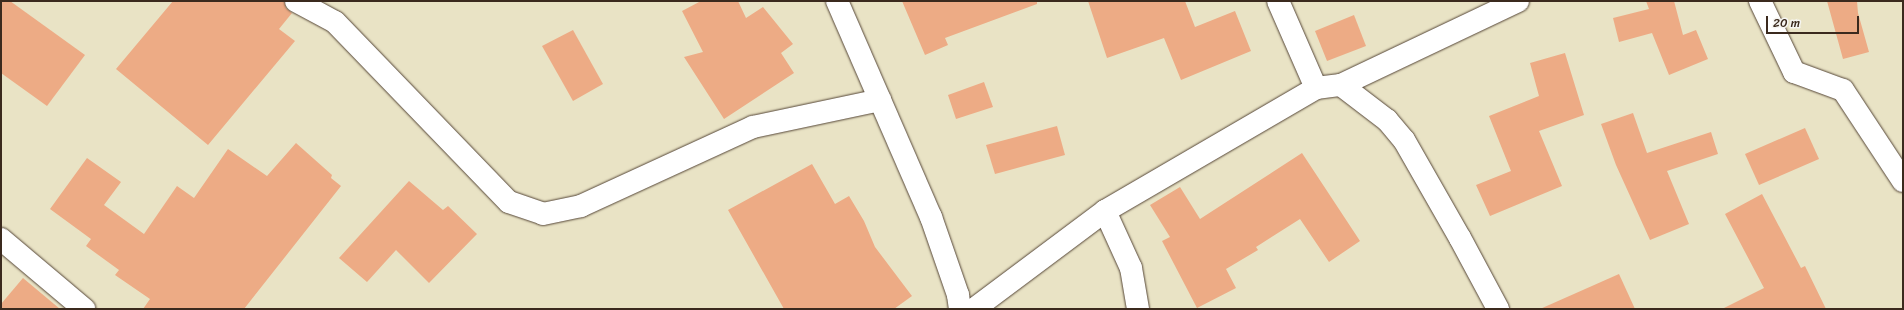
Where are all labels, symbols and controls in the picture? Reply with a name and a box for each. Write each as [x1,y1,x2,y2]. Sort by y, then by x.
scale bar [1768,8,1861,34]
text: 20 m [1773,12,1800,34]

